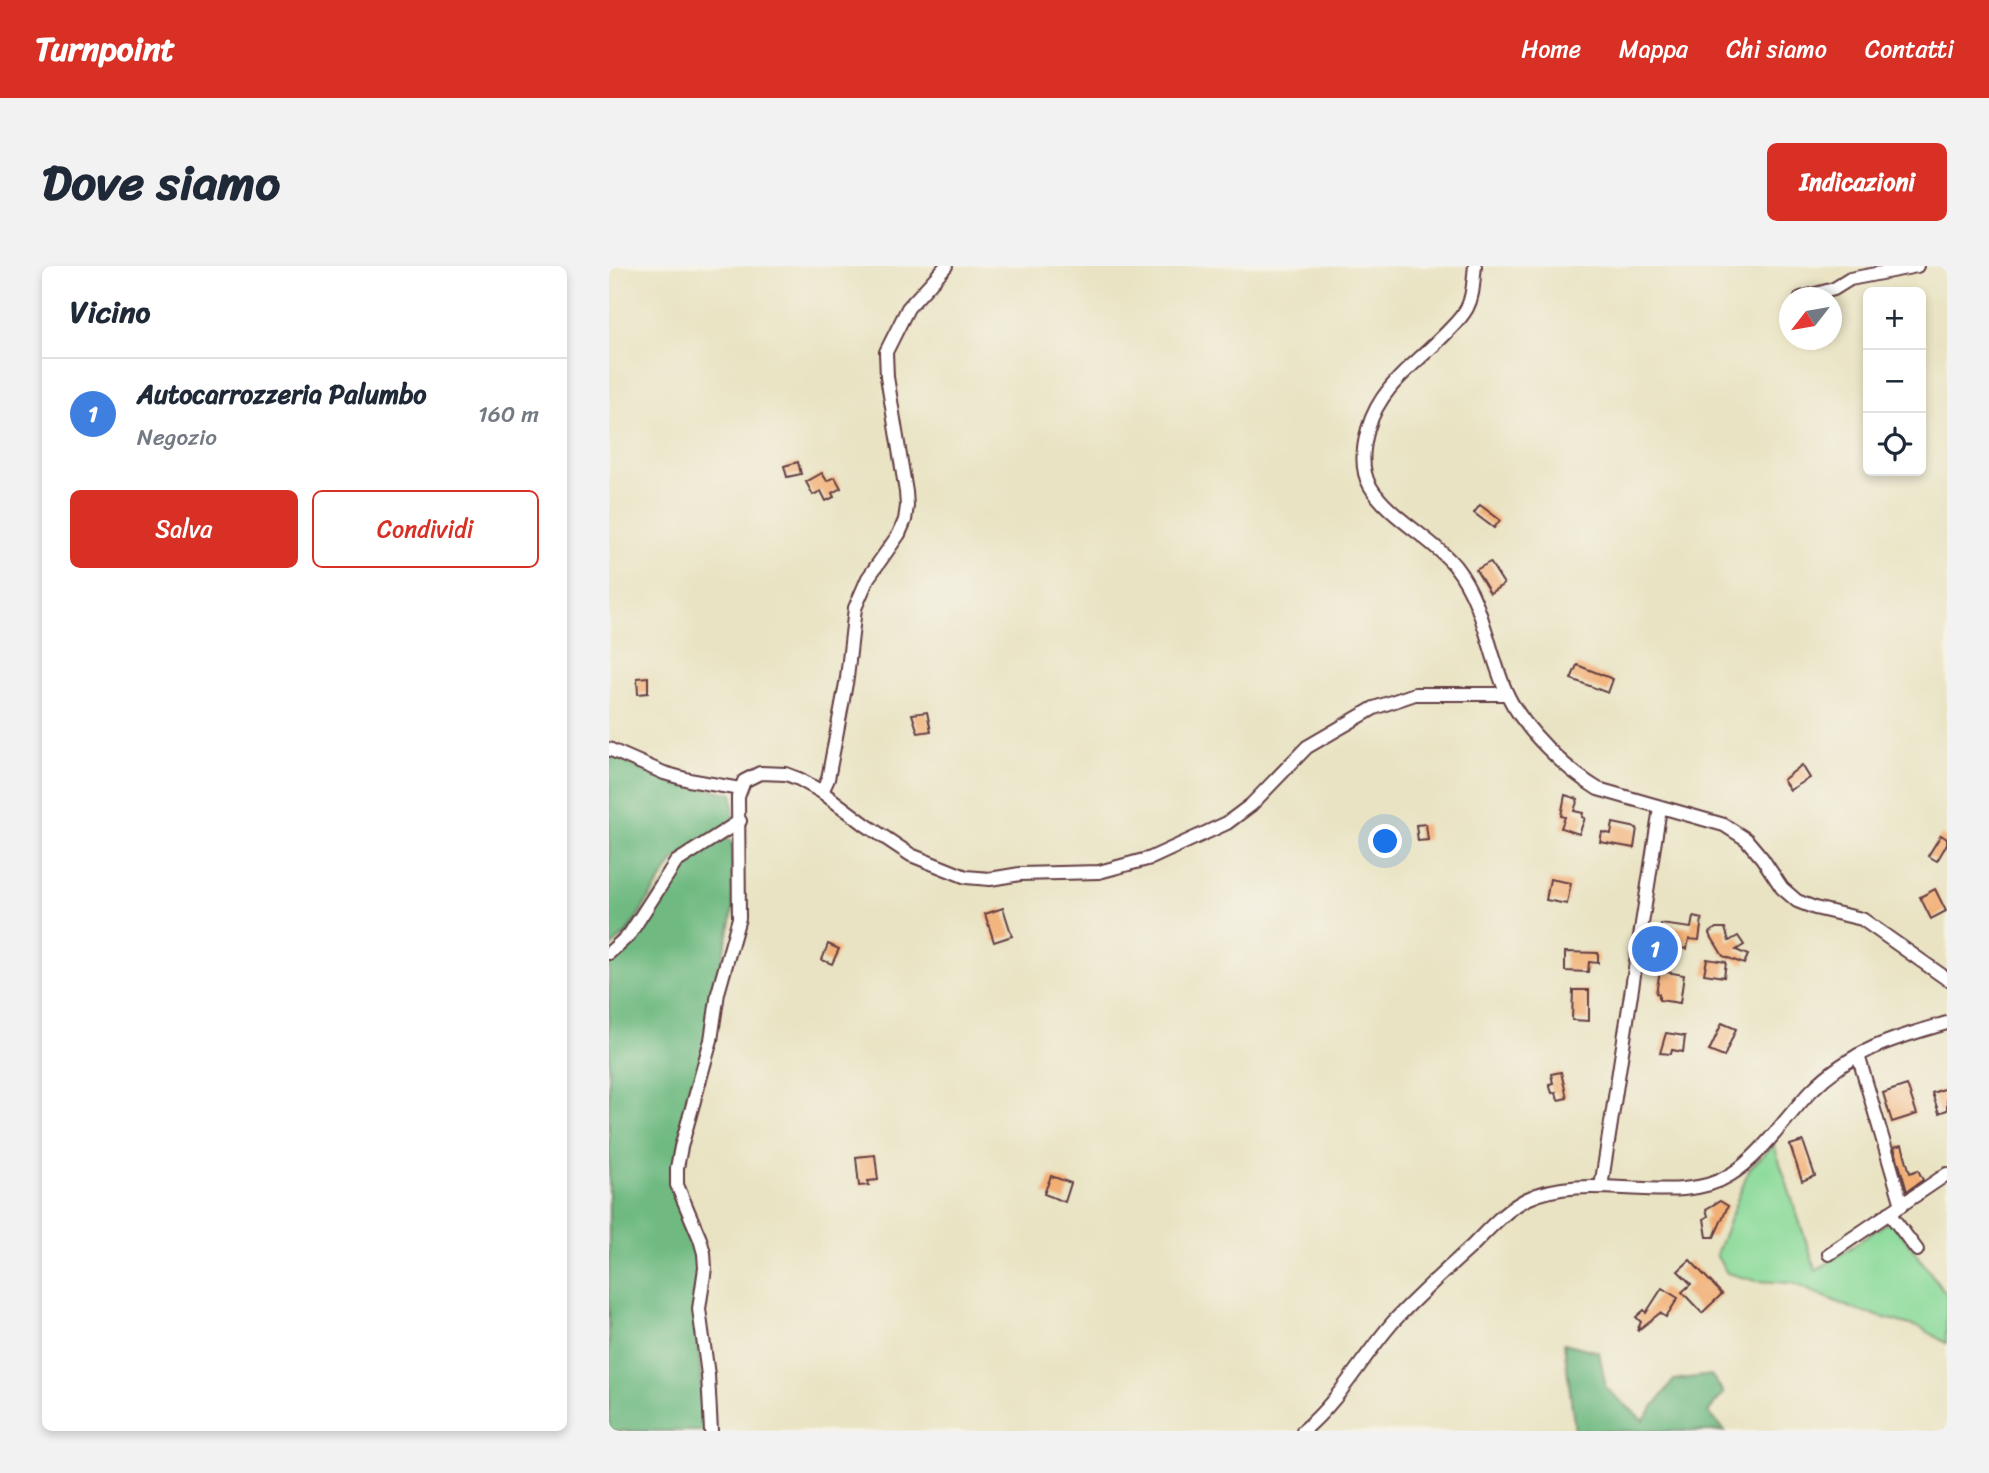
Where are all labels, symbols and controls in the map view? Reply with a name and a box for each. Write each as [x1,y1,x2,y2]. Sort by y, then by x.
text: Turnpoint [35,20,175,78]
text: Home [1521,28,1581,70]
text: Mappa [1619,28,1688,70]
text: Chi siamo [1726,28,1827,70]
text: Contatti [1865,28,1954,70]
text: Dove siamo [42,139,280,226]
button: Indicazioni [1767,143,1947,221]
text: Vicino [70,285,150,339]
north arrow [1779,287,1842,350]
map controls [1863,287,1926,476]
button: + [1863,287,1926,350]
button: − [1863,350,1926,413]
text: Autocarrozzeria Palumbo [137,371,426,417]
text: 1 [88,394,98,435]
text: 160 m [478,394,539,435]
button: locate [1863,413,1926,476]
text: Negozio [137,417,217,458]
button: Salva [70,490,298,568]
button: Condividi [312,490,539,568]
your location [1368,824,1402,858]
pin: 1 [1632,923,1678,975]

